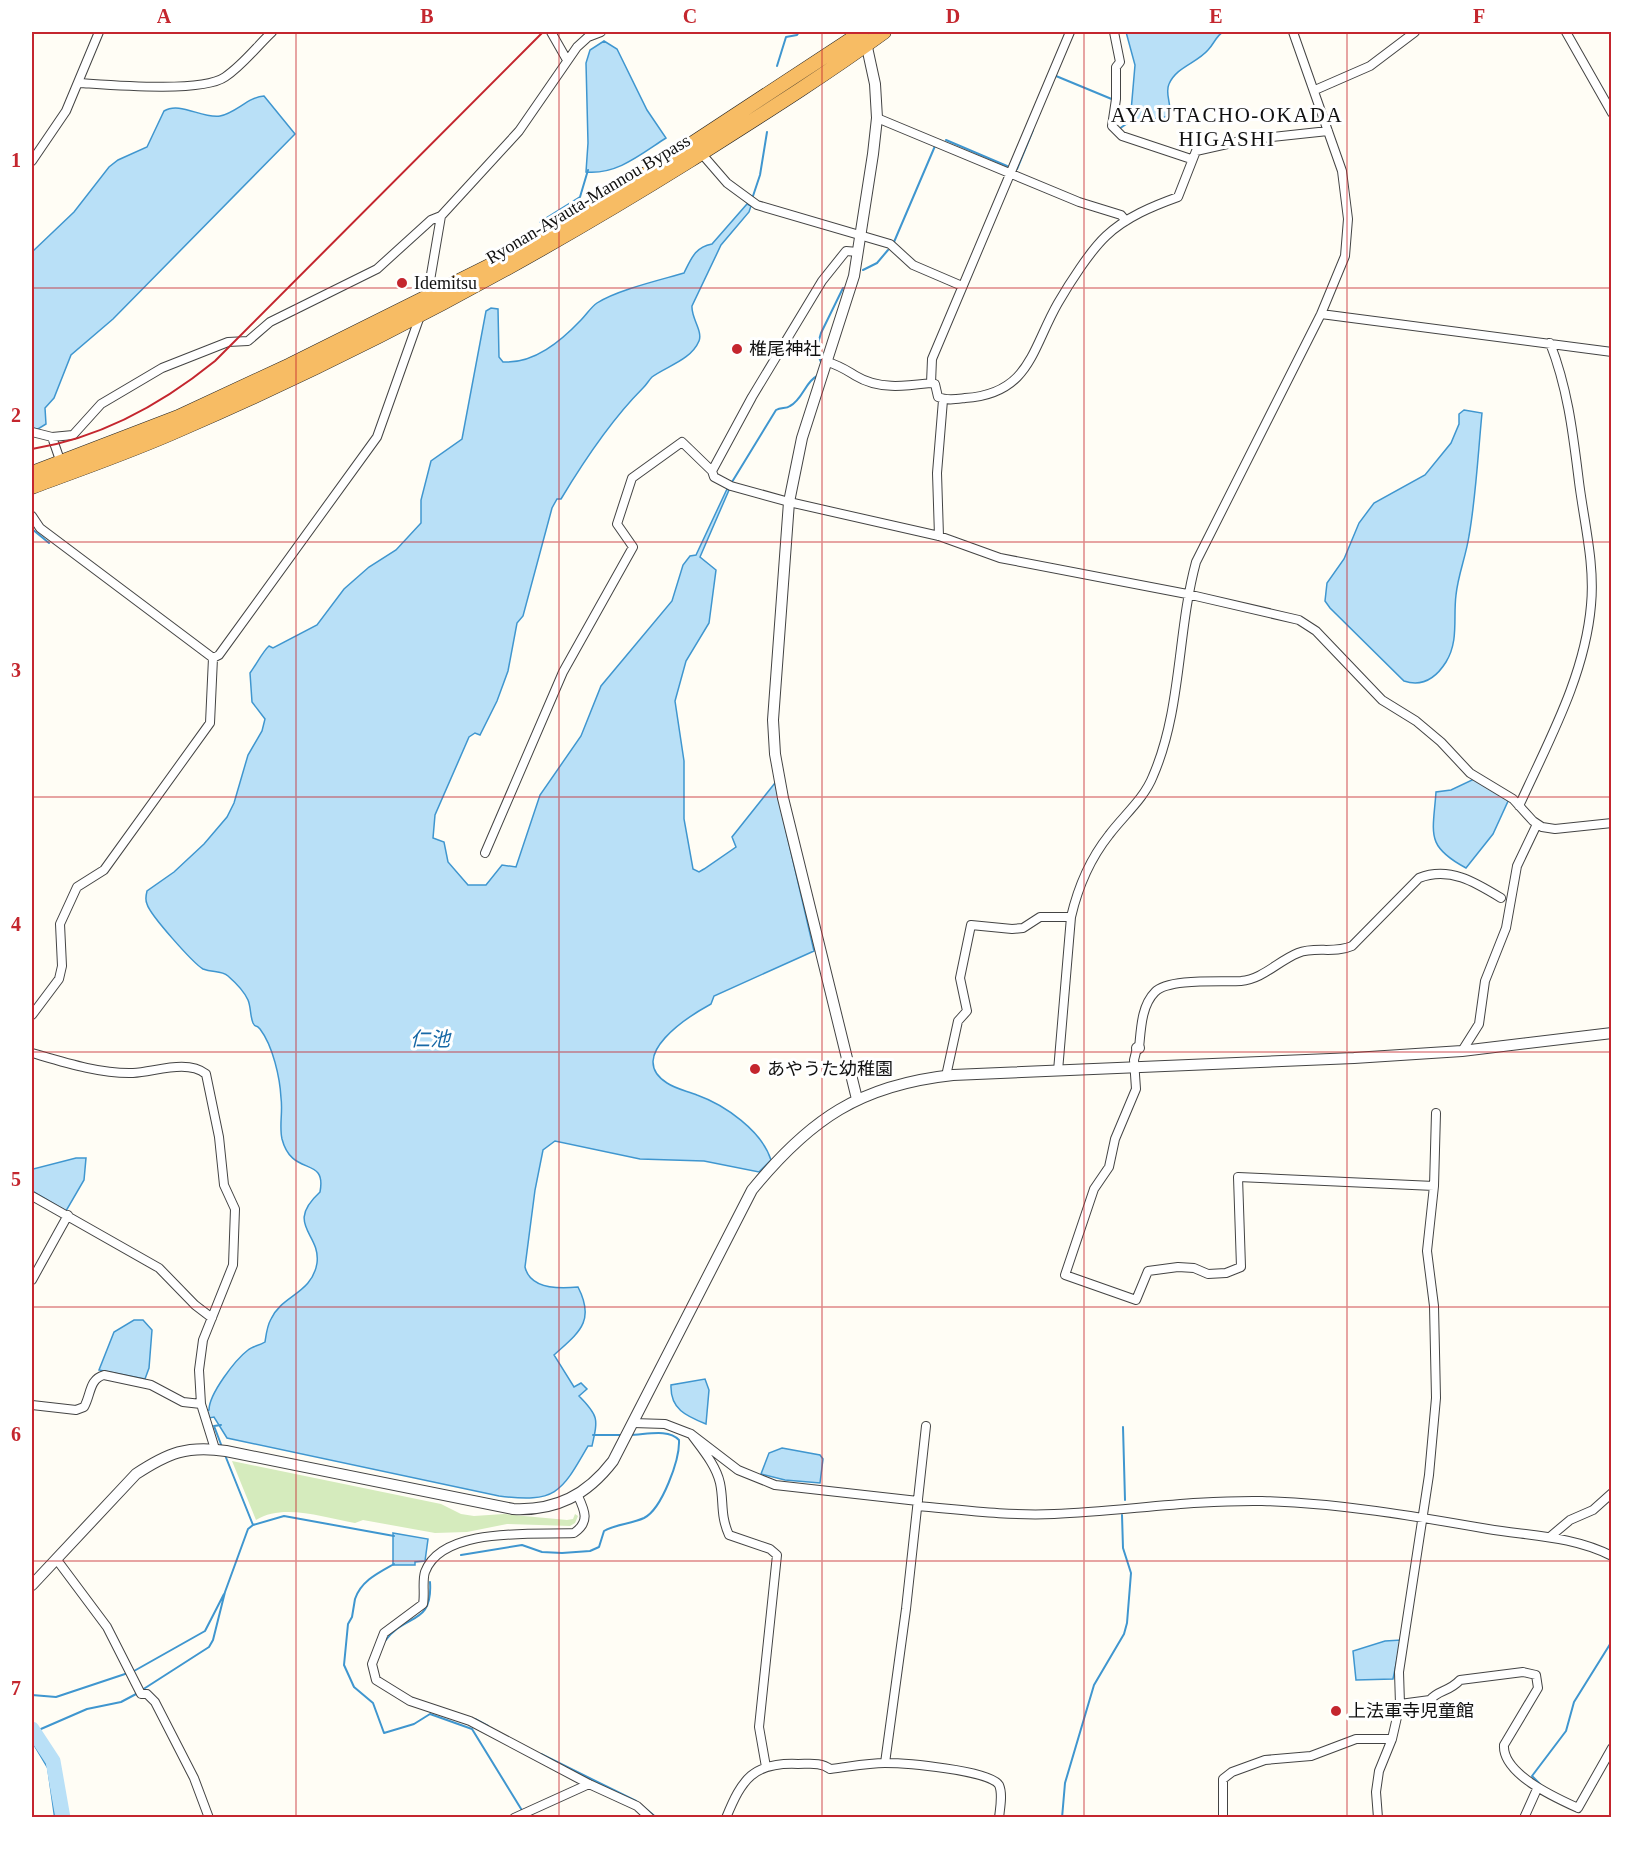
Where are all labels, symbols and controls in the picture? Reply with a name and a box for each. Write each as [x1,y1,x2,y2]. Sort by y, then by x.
text: A [157,5,172,27]
text: B [420,5,434,27]
text: C [683,5,697,27]
text: D [946,5,960,27]
text: E [1209,5,1223,27]
text: F [1473,5,1485,27]
district label: AYAUTACHO-OKADA HIGASHI [1111,103,1343,151]
street label: Ryonan-Ayauta-Mannou Bypass [483,130,693,268]
text: 1 [11,149,21,171]
place label: Idemitsu [414,273,477,293]
marker: Idemitsu [395,276,409,290]
place label: 椎尾神社 [749,339,821,359]
marker: 椎尾神社 [730,342,744,356]
text: 2 [11,404,21,426]
text: 3 [11,659,21,681]
text: 4 [11,913,21,935]
water label: 仁池 [410,1028,452,1050]
place label: あやうた幼稚園 [767,1059,893,1079]
marker: あやうた幼稚園 [748,1062,762,1076]
text: 5 [11,1168,21,1190]
text: 6 [11,1423,21,1445]
text: 7 [11,1677,21,1699]
place label: 上法軍寺児童館 [1348,1701,1474,1721]
marker: 上法軍寺児童館 [1329,1704,1343,1718]

